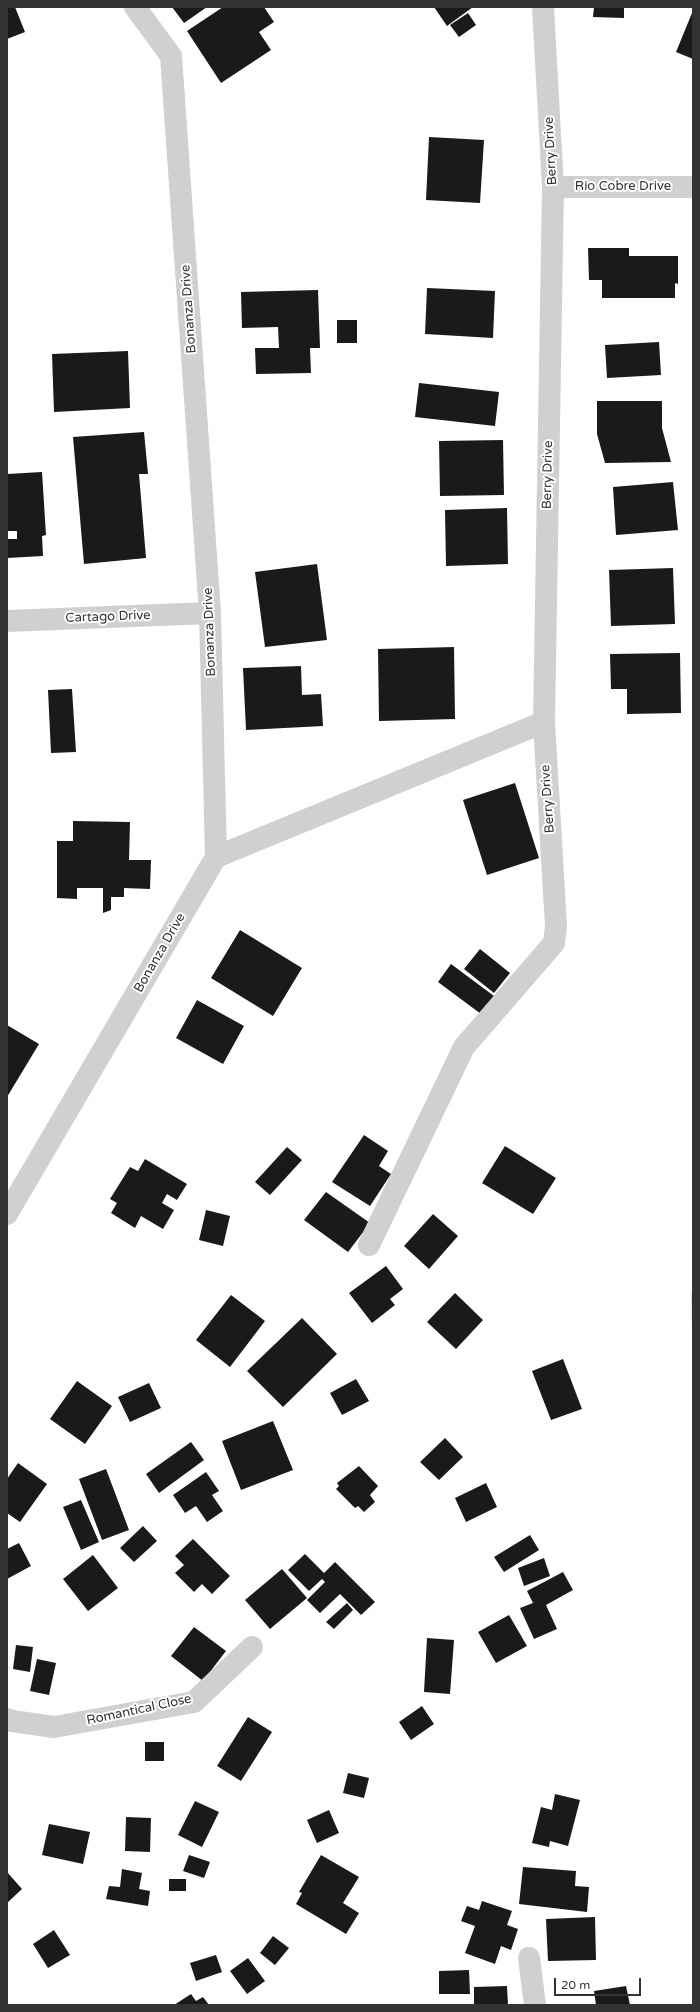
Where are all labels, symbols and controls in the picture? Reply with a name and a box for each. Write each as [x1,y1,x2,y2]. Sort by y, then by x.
street label: Berry Drive [541,116,561,186]
street label: Rio Cobre Drive [575,179,671,195]
street label: Bonanza Drive [178,264,200,354]
street label: Berry Drive [540,441,556,509]
street label: Bonanza Drive [201,587,219,677]
street label: Cartago Drive [65,608,151,626]
street label: Berry Drive [538,764,558,834]
street label: Bonanza Drive [131,910,189,996]
street label: Romantical Close [85,1691,193,1729]
scale bar [556,1970,643,1996]
text: 20 m [561,1978,590,1992]

